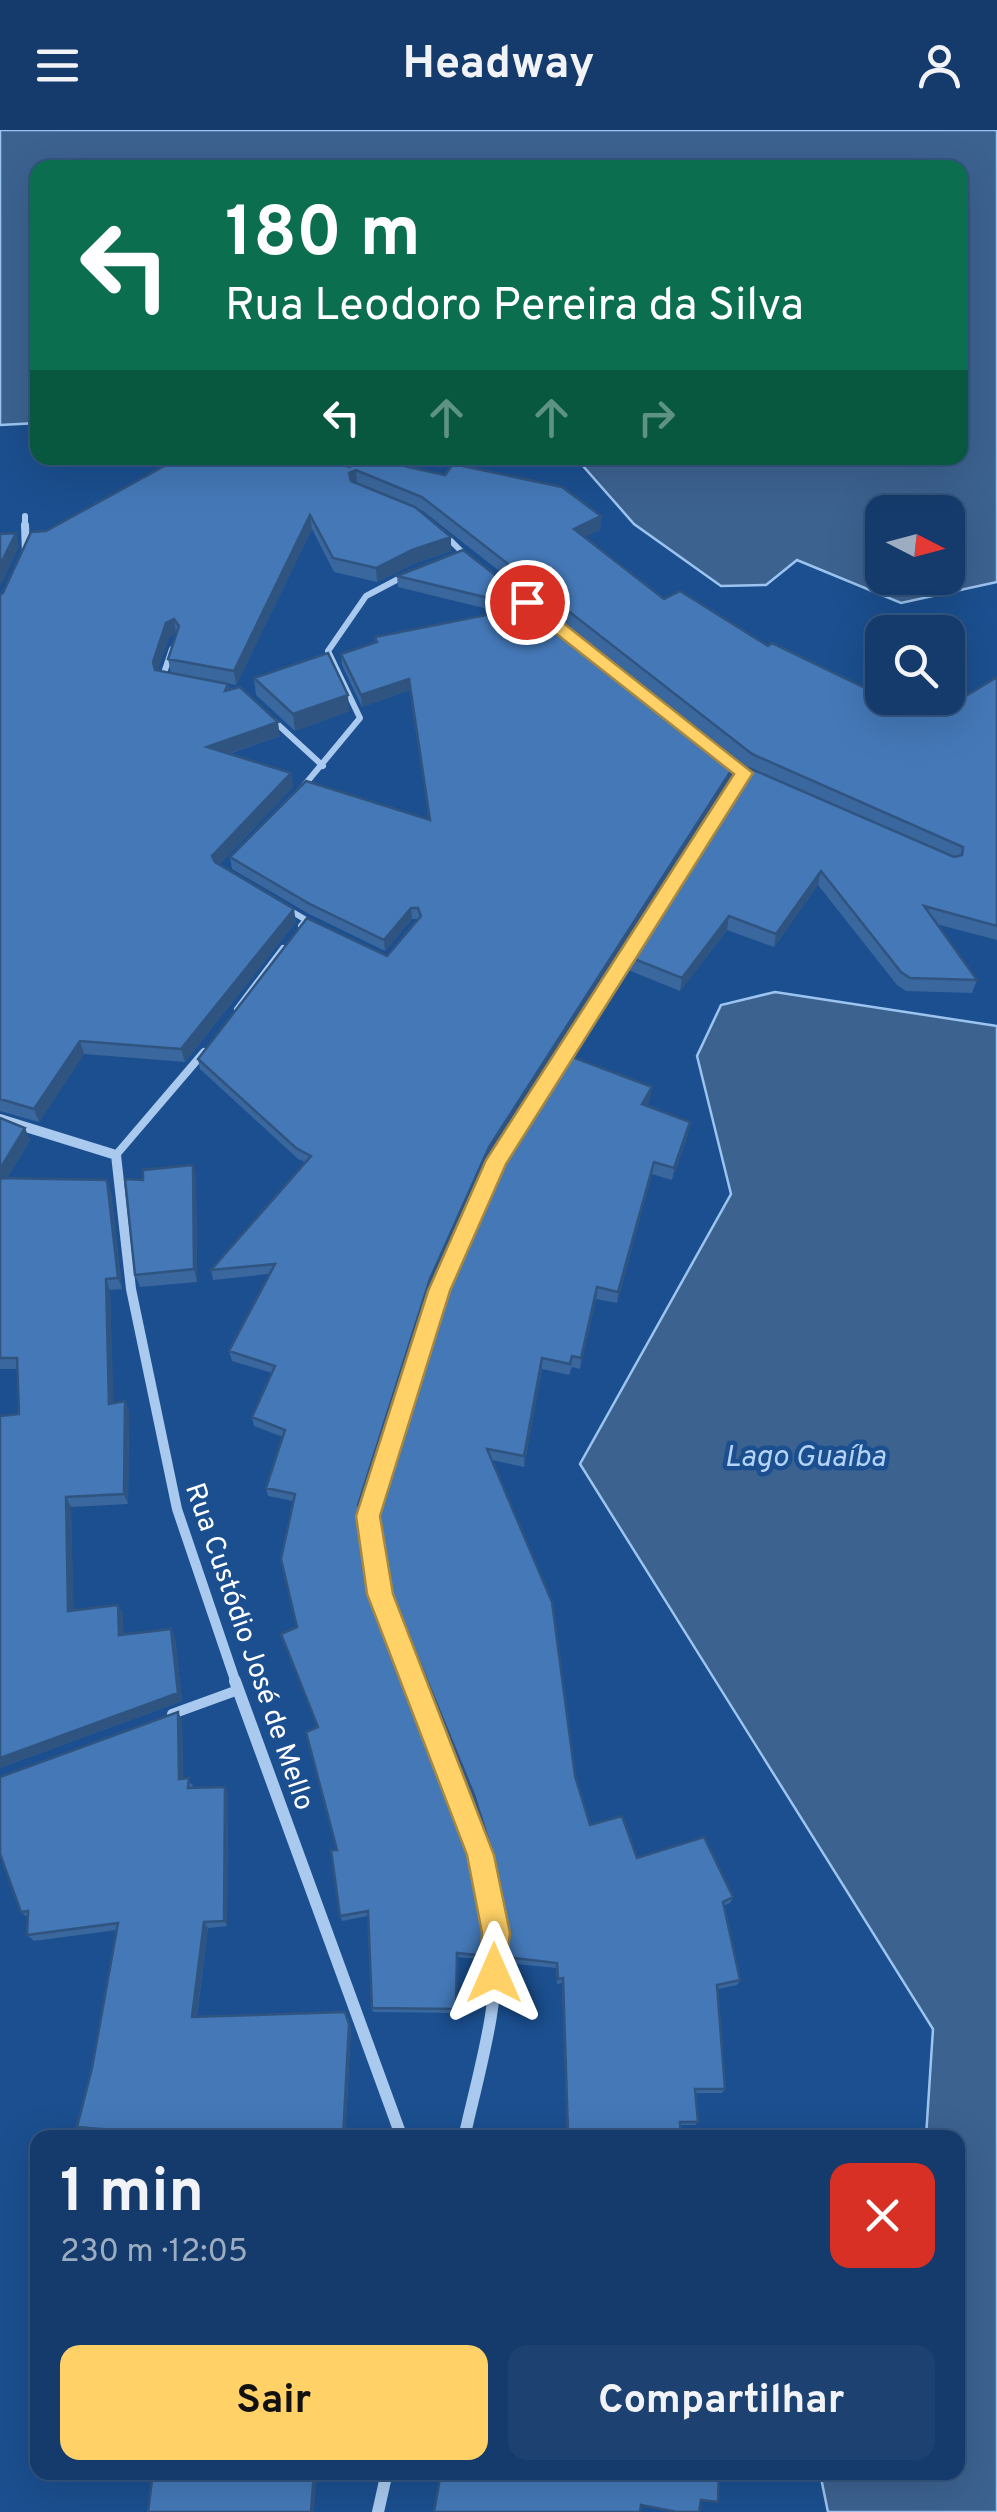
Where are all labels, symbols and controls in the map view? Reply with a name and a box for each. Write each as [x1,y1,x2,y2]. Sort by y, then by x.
text: Headway [402,37,595,94]
icon: menu [30,38,85,93]
icon: person [912,38,967,93]
text: 180 m [225,192,421,281]
icon: left [60,200,190,330]
text: Rua Leodoro Pereira da Silva [225,279,804,336]
icon: left [314,390,369,445]
icon: ahead [419,390,474,445]
icon: ahead [524,390,579,445]
icon: right [629,390,684,445]
north arrow [865,495,965,595]
map controls [865,495,965,715]
pin [485,560,570,645]
icon: arrive [500,575,555,630]
button: search [865,615,965,715]
water label: Lago Guaíba [724,1440,886,1477]
street label: Rua Custódio José de Mello [175,1479,321,1815]
position arrow [442,1921,546,2025]
text: 1 min [60,2157,204,2233]
button: close [830,2163,935,2268]
text: 230 m · 12:05 [60,2233,248,2273]
button: Sair [60,2345,488,2460]
button: Compartilhar [508,2345,935,2460]

